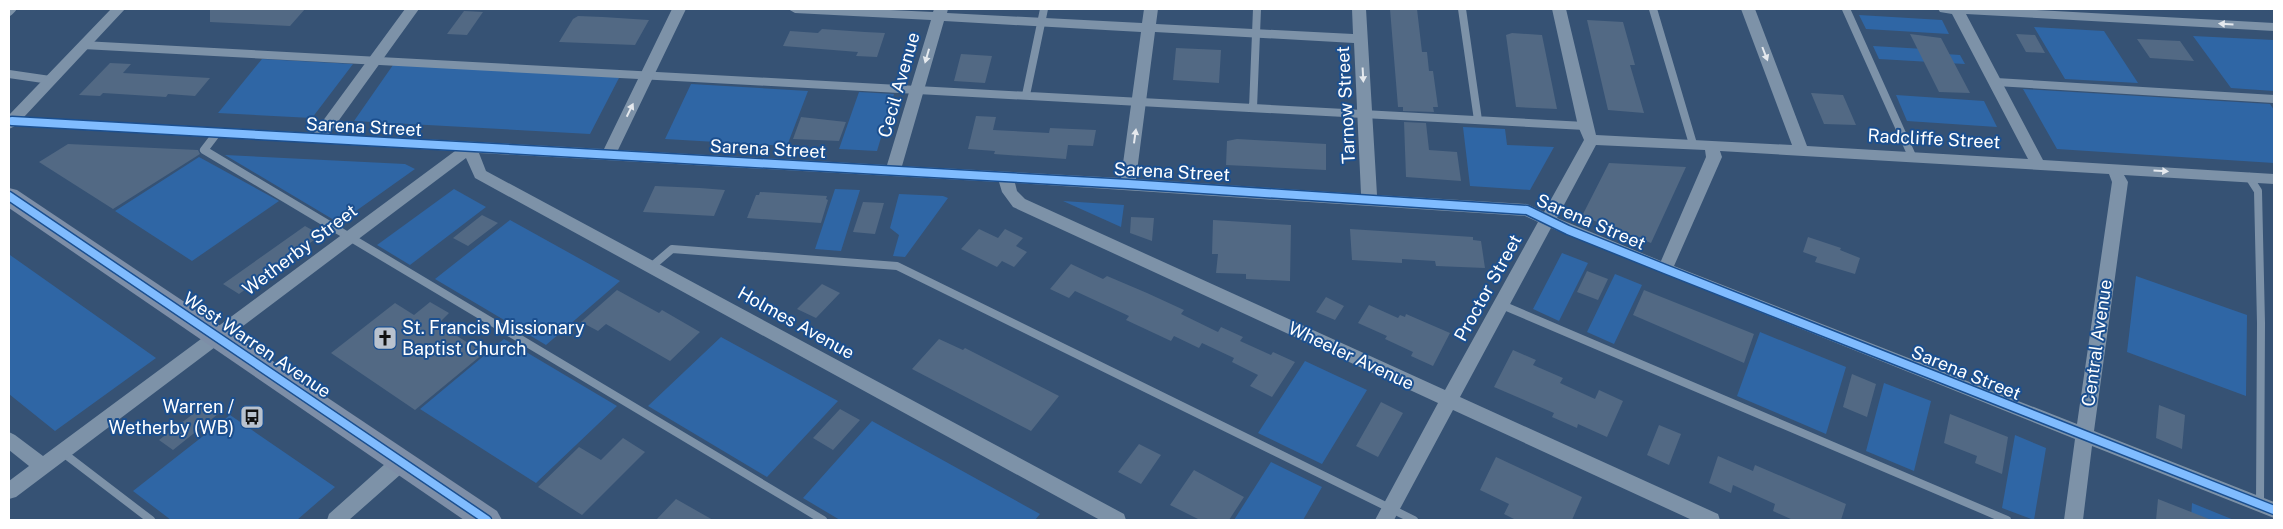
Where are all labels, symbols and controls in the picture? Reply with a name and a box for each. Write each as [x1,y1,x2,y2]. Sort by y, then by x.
one-way arrow [2217,20,2233,28]
street label: Cecil Avenue [873,30,924,140]
street label: Tarnow Street [1332,46,1359,164]
one-way arrow [1762,47,1769,62]
one-way arrow [923,48,931,63]
one-way arrow [1359,67,1367,83]
one-way arrow [626,103,634,118]
street label: Sarena Street [305,113,423,140]
street label: Radcliffe Street [1867,125,2001,152]
one-way arrow [1131,128,1139,144]
street label: Sarena Street [709,135,827,162]
street label: Sarena Street [1113,158,1231,185]
one-way arrow [2153,168,2169,176]
street label: Sarena Street [1534,189,1649,254]
street label: Wetherby Street [238,200,361,299]
street label: Proctor Street [1450,231,1526,345]
street label: Central Avenue [2077,278,2116,408]
street label: Holmes Avenue [734,282,858,363]
street label: West Warren Avenue [180,287,335,402]
place label: St. Francis Missionary Baptist Church [402,317,585,359]
street label: Wheeler Avenue [1285,317,1417,394]
church icon: St. Francis Missionary Baptist Church [372,325,398,351]
street label: Sarena Street [1908,341,2024,404]
place label: Warren / Wetherby (WB) [109,396,235,438]
bus stop icon: Warren / Wetherby (WB) [239,404,265,430]

